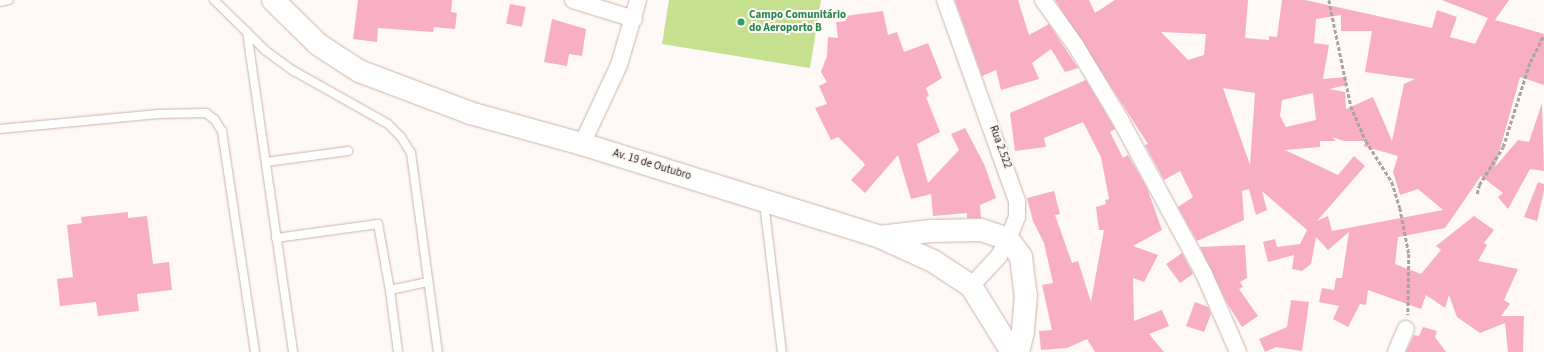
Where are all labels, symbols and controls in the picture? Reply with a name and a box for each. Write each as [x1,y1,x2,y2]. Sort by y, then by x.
place label: Campo Comunitário do Aeroporto B [749,9,846,35]
marker: Campo Comunitário do Aeroporto B [736,17,746,27]
street label: Rua 2.522 [986,124,1014,170]
street label: Av. 19 de Outubro [611,147,693,183]

